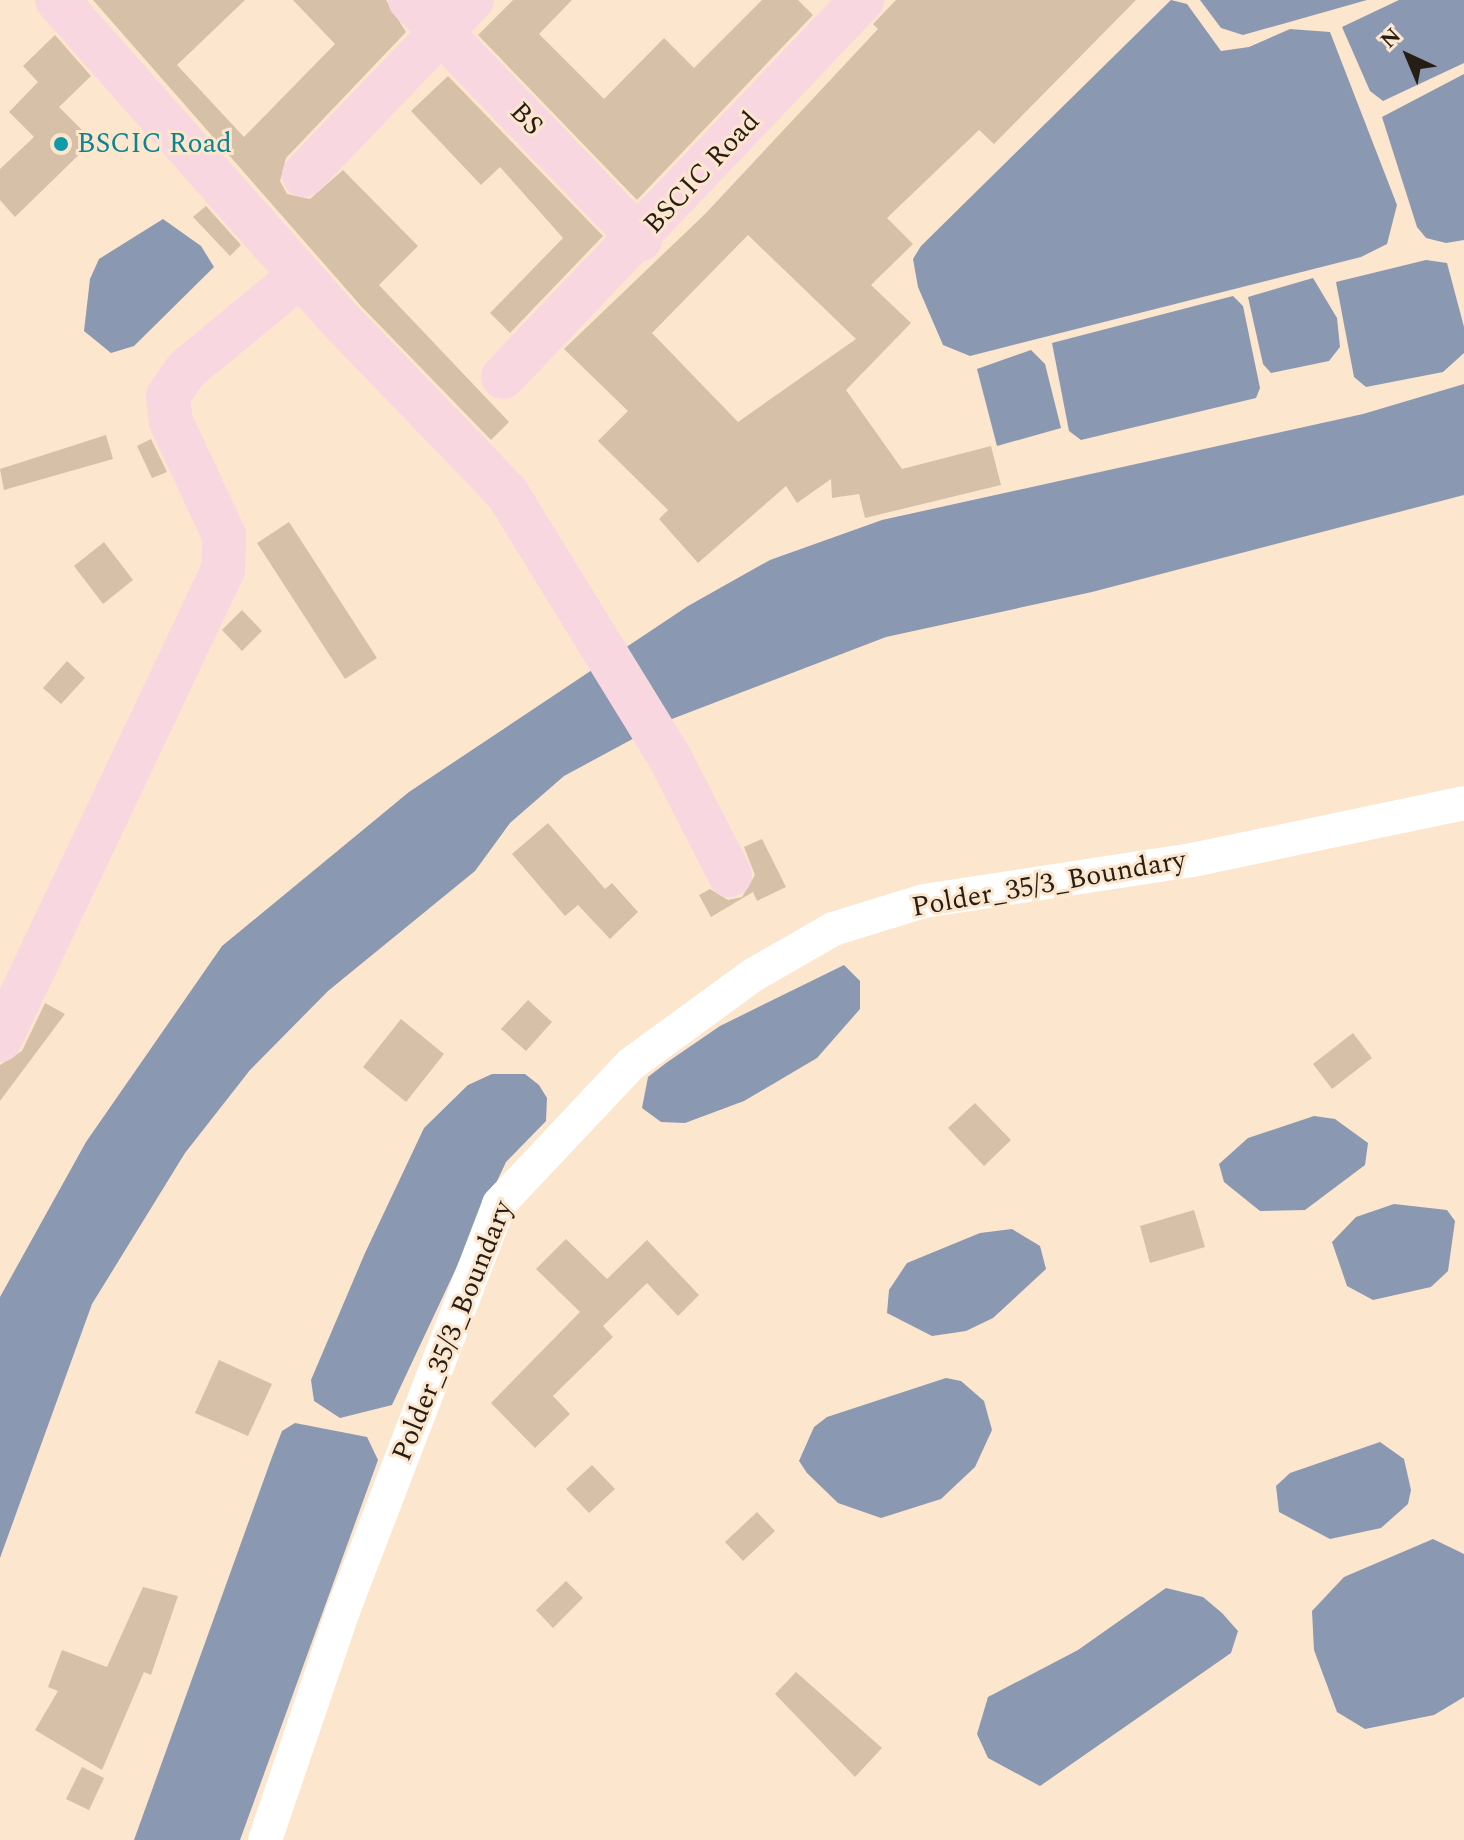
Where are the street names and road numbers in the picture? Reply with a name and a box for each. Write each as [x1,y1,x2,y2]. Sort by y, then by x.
street label: BS [502,95,550,143]
street label: BSCIC Road [637,105,767,241]
street label: Polder_35/3_Boundary [909,843,1189,925]
street label: Polder_35/3_Boundary [385,1196,521,1466]

